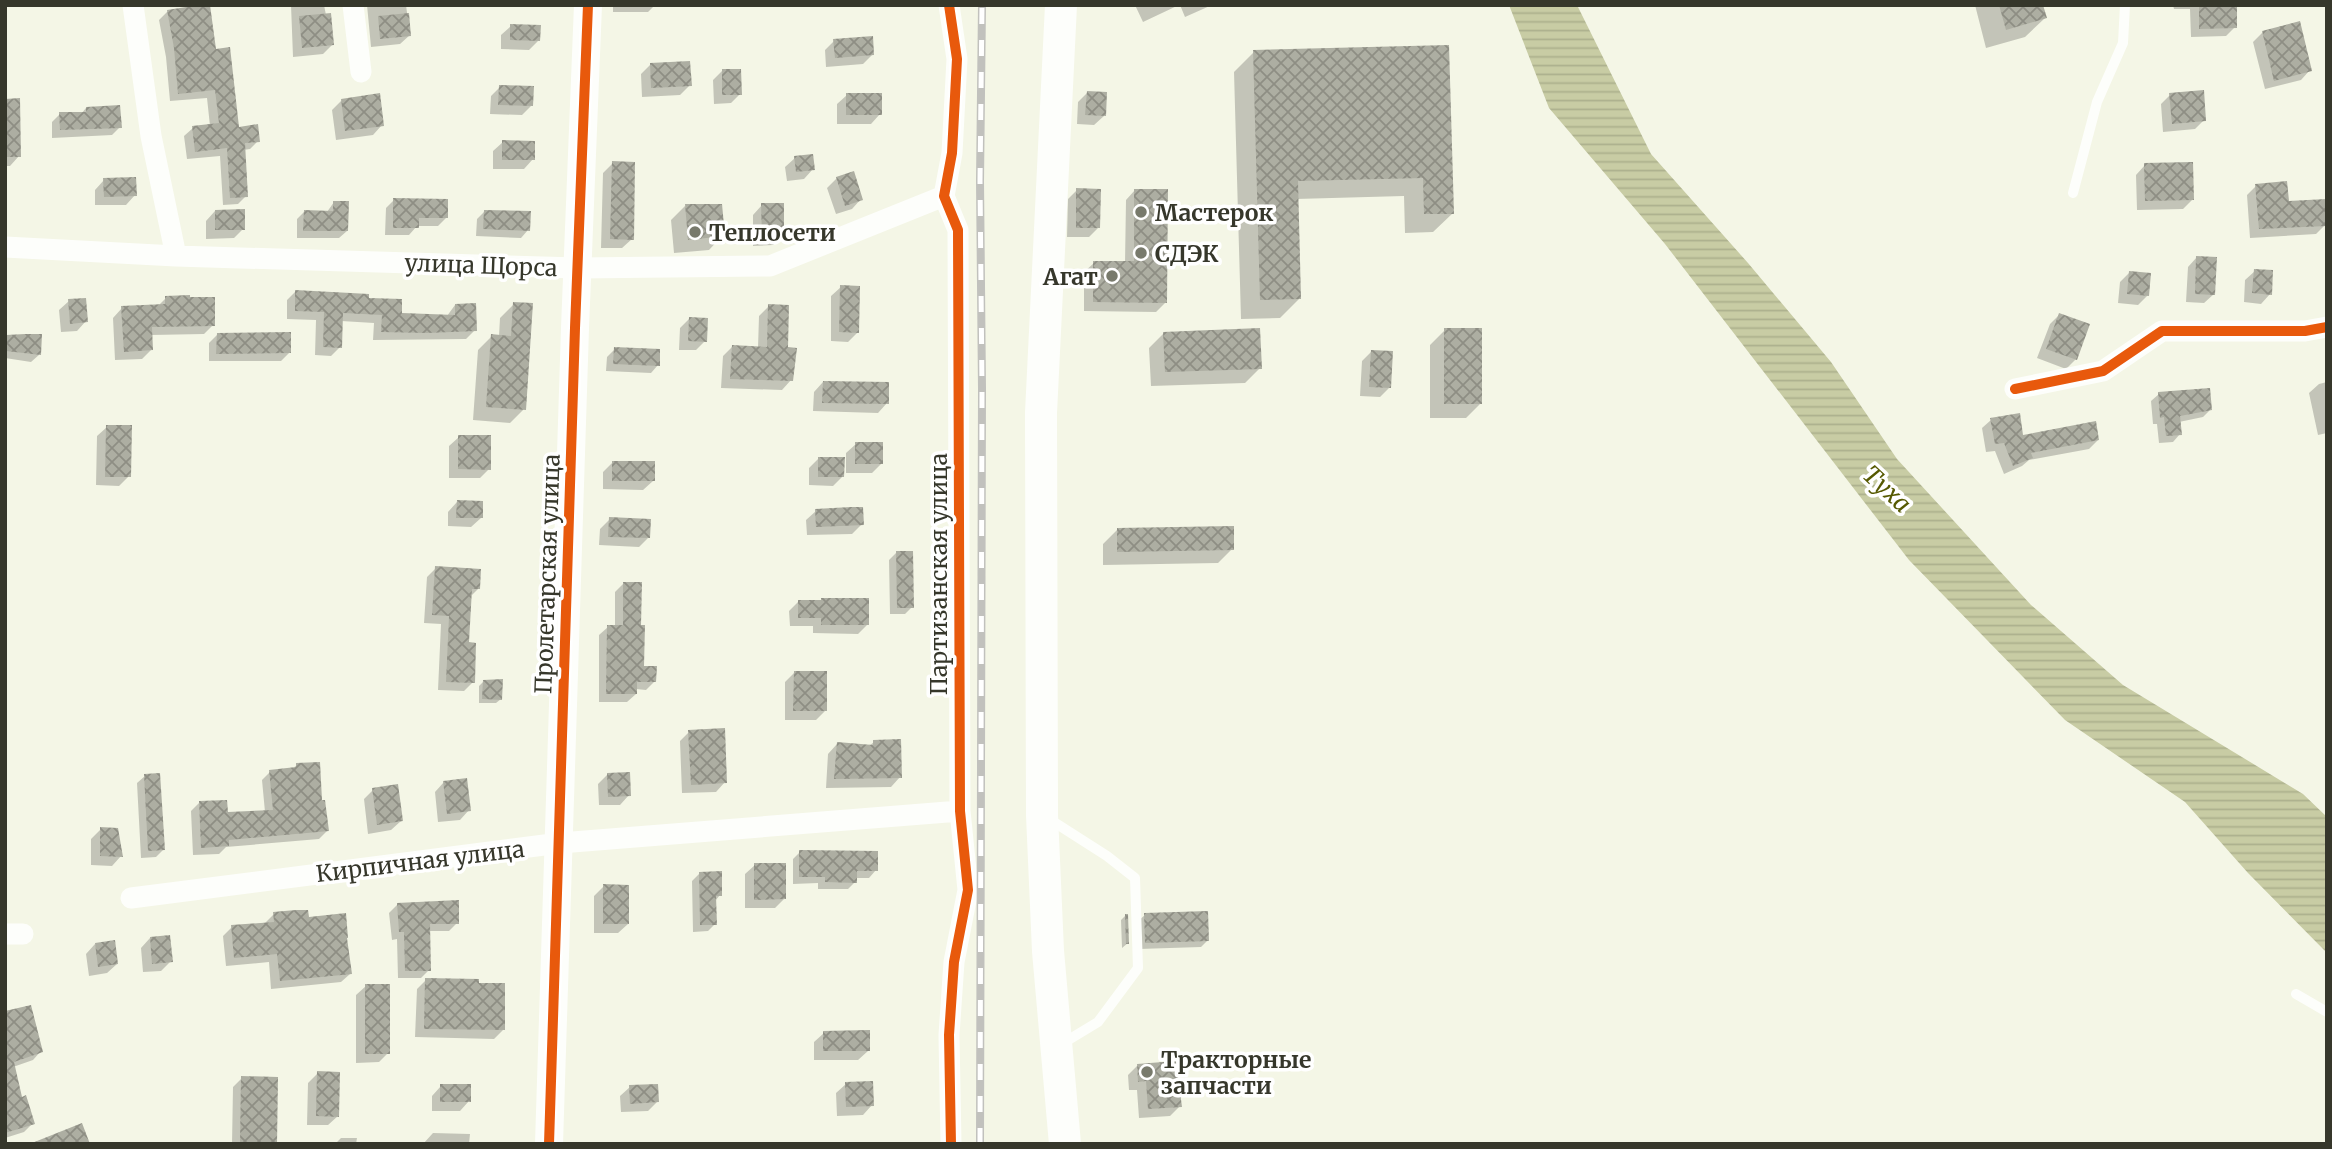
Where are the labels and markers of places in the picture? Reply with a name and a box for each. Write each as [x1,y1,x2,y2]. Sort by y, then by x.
place label: Мастерок [1155,198,1274,227]
marker: Мастерок [1133,204,1149,220]
place label: Теплосети [709,218,836,247]
marker: Теплосети [687,224,703,240]
place label: СДЭК [1155,239,1219,268]
marker: СДЭК [1133,245,1149,261]
place label: Агат [1042,262,1098,291]
marker: Агат [1104,268,1120,284]
place label: Тракторные запчасти [1161,1045,1311,1100]
marker: Тракторные запчасти [1139,1064,1155,1080]

